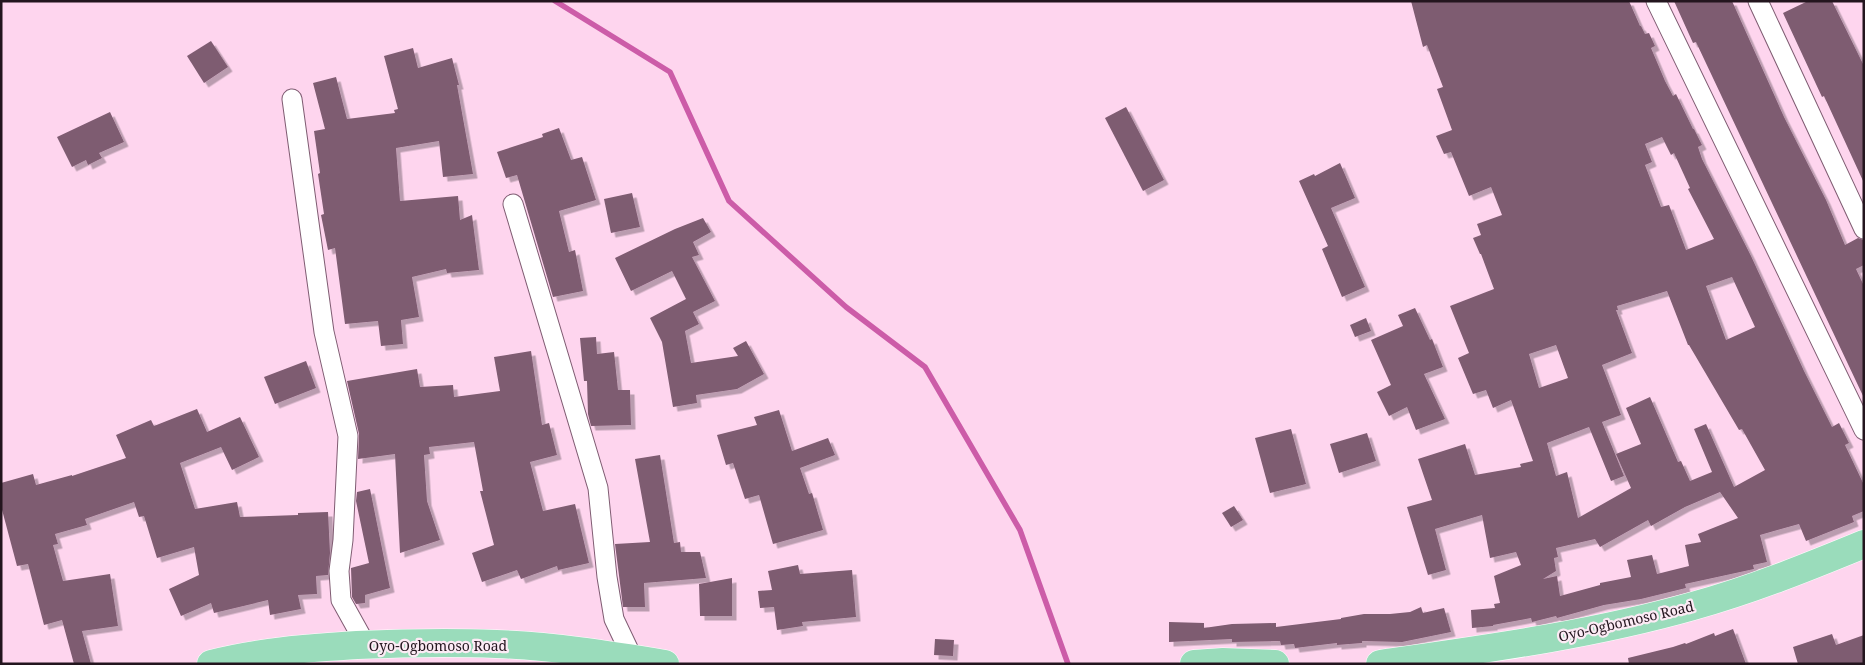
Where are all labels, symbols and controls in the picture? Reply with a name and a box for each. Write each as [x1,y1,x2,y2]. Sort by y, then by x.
street label: Oyo-Ogbomoso Road [1556,596,1696,646]
street label: Oyo-Ogbomoso Road [369,636,508,655]

